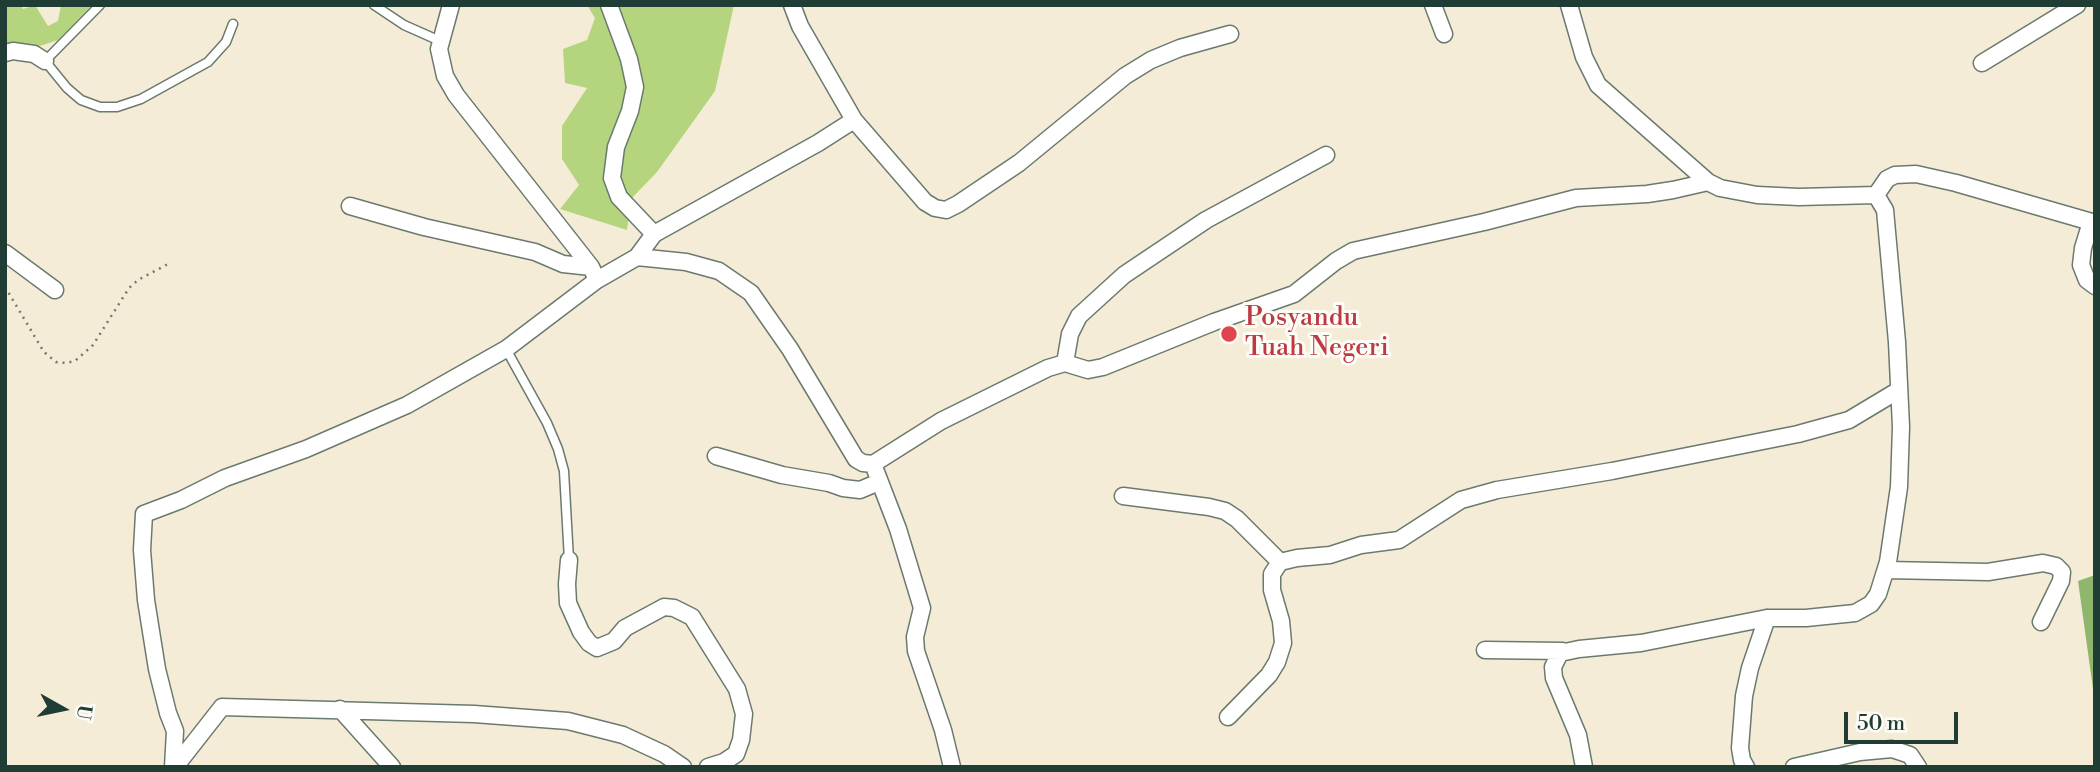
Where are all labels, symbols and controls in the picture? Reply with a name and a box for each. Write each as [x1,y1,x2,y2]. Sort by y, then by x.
place label: Posyandu Tuah Negeri [1245,303,1389,364]
marker: Posyandu Tuah Negeri [1219,324,1239,344]
north arrow [28,674,98,744]
scale bar [1848,698,1962,742]
text: U [71,703,97,721]
text: 50 m [1857,711,1905,737]

